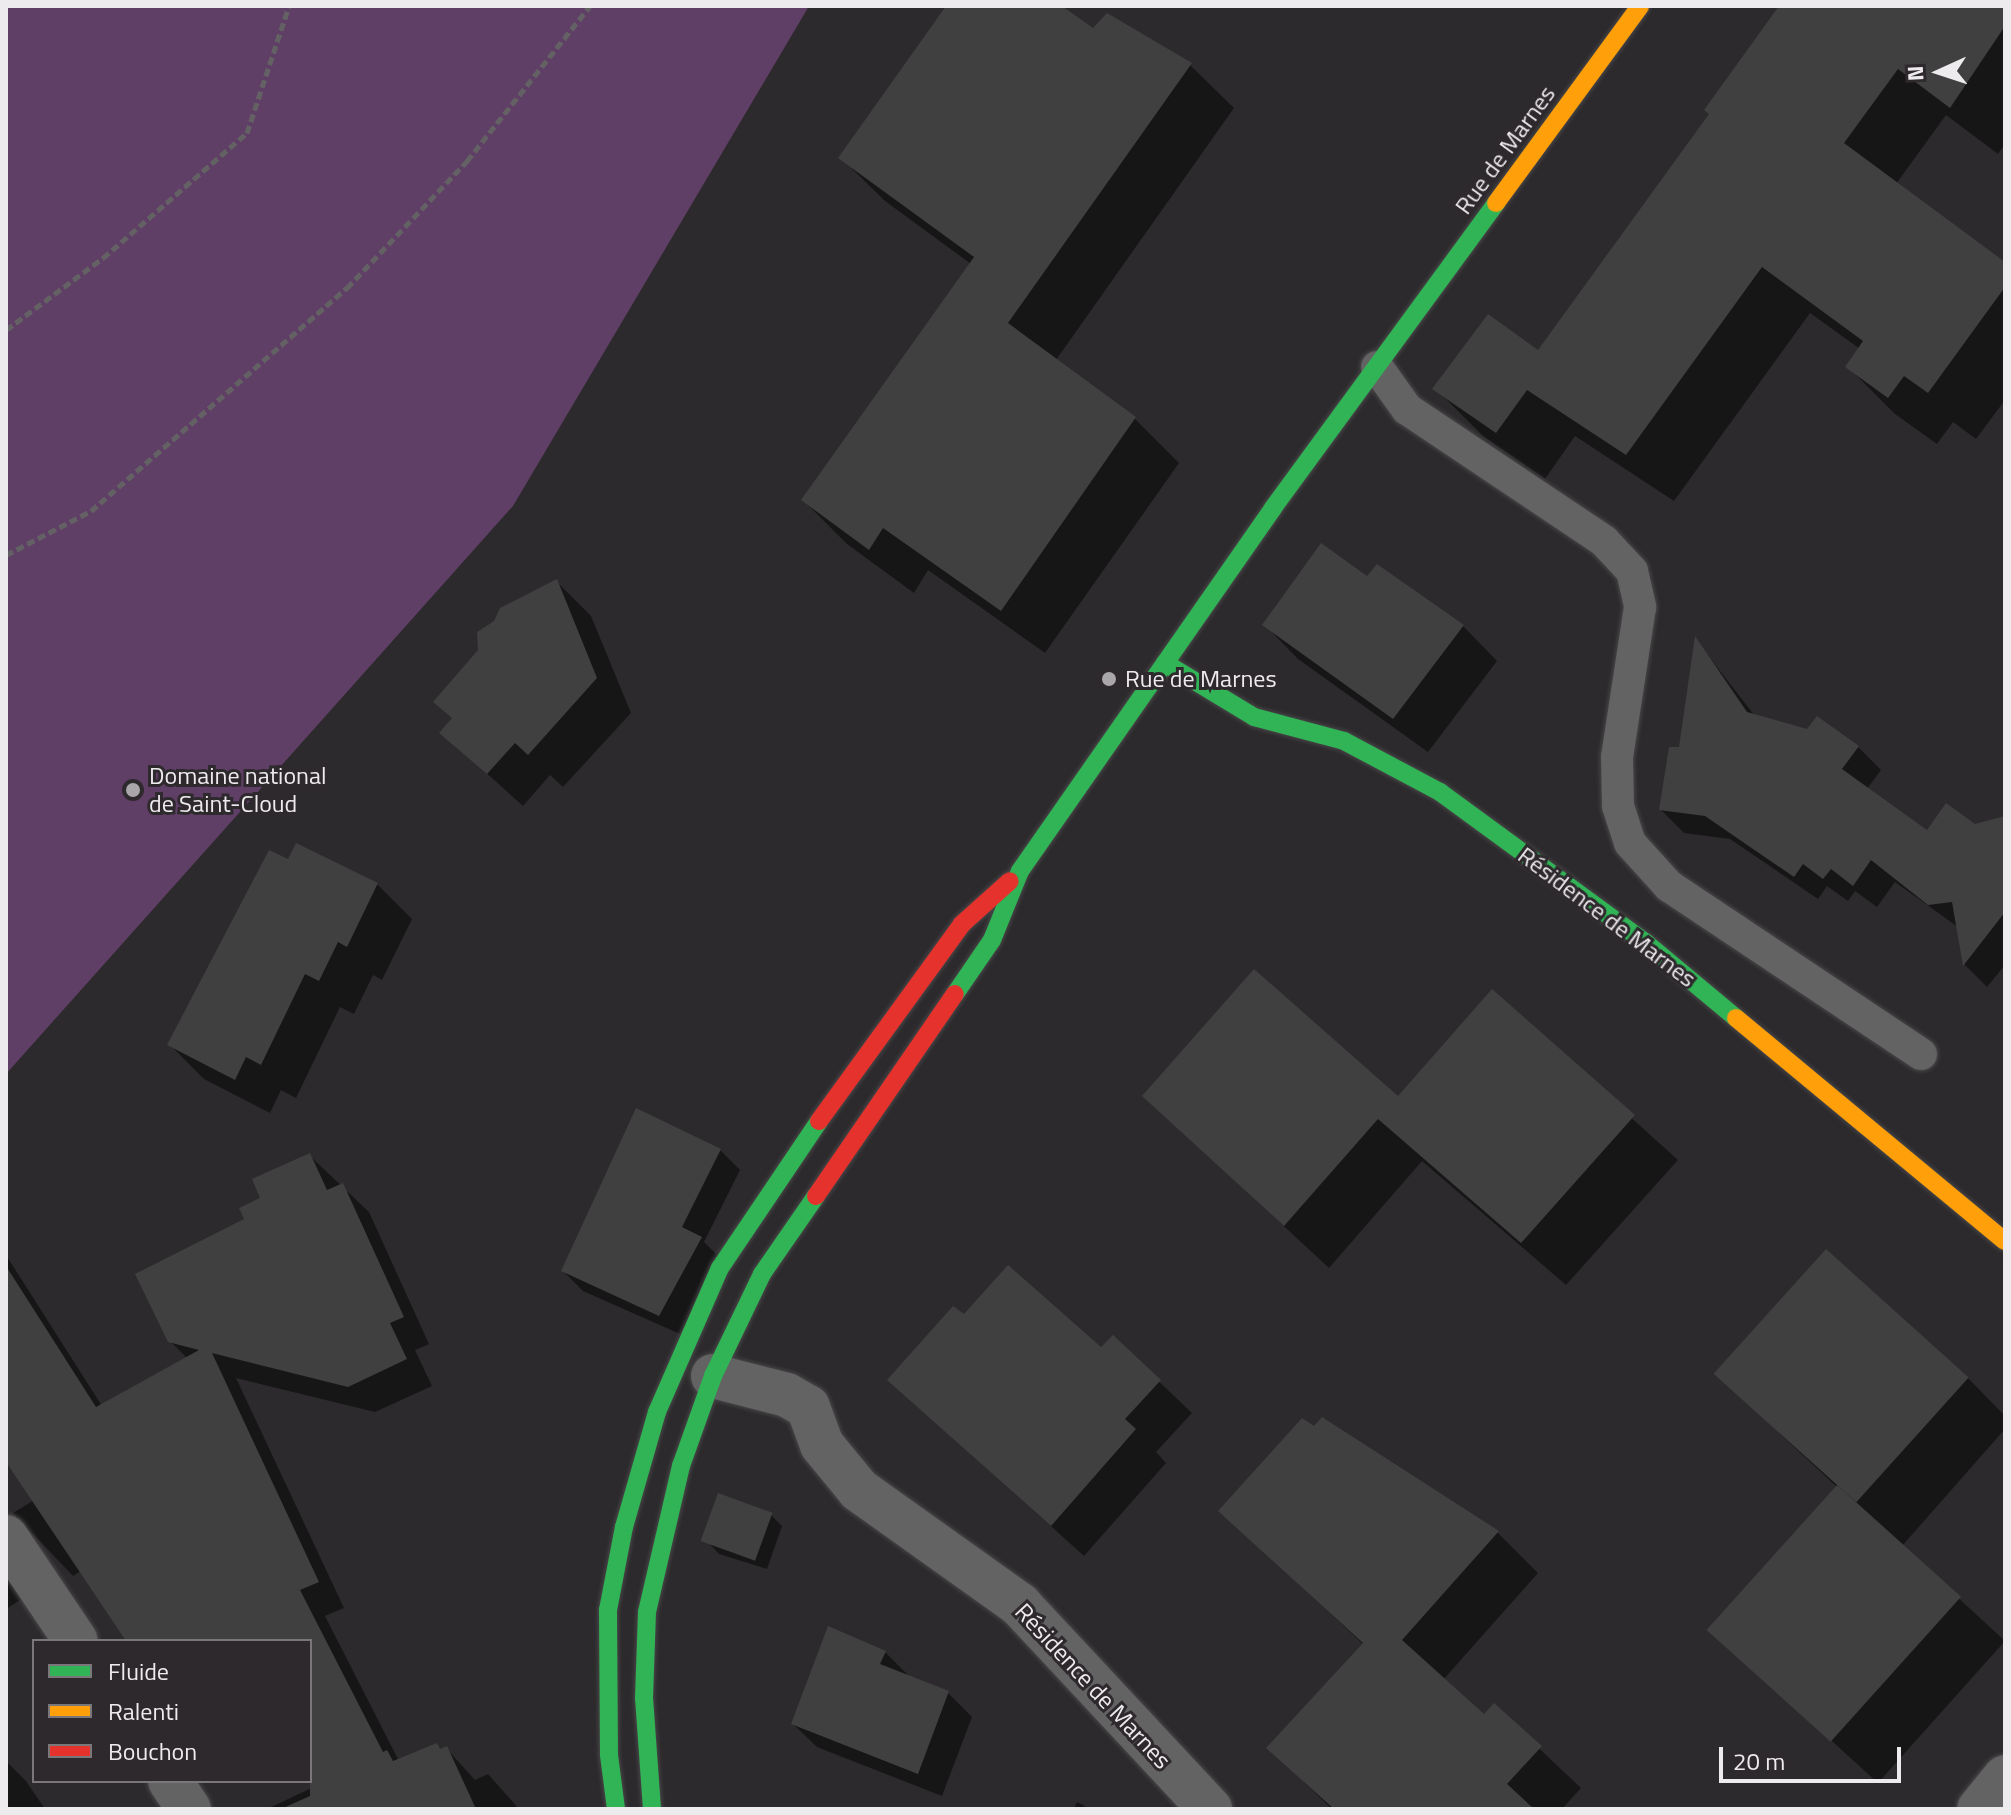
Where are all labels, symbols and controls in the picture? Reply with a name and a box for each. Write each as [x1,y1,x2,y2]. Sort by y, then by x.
north arrow [1899,32,1979,112]
text: N [1898,65,1932,82]
street label: Rue de Marnes [1449,80,1561,220]
place label: Rue de Marnes [1125,665,1277,693]
marker: Rue de Marnes [1100,670,1118,688]
place label: Domaine national de Saint-Cloud [149,762,327,818]
marker: Domaine national de Saint-Cloud [124,781,142,799]
street label: Résidence de Marnes [1512,841,1702,993]
street label: Résidence de Marnes [1009,1597,1177,1775]
legend [32,1639,312,1783]
text: Fluide [108,1653,169,1689]
text: Ralenti [108,1693,179,1729]
scale bar [1723,1731,1905,1781]
text: Bouchon [108,1733,197,1769]
text: 20 m [1733,1743,1785,1779]

